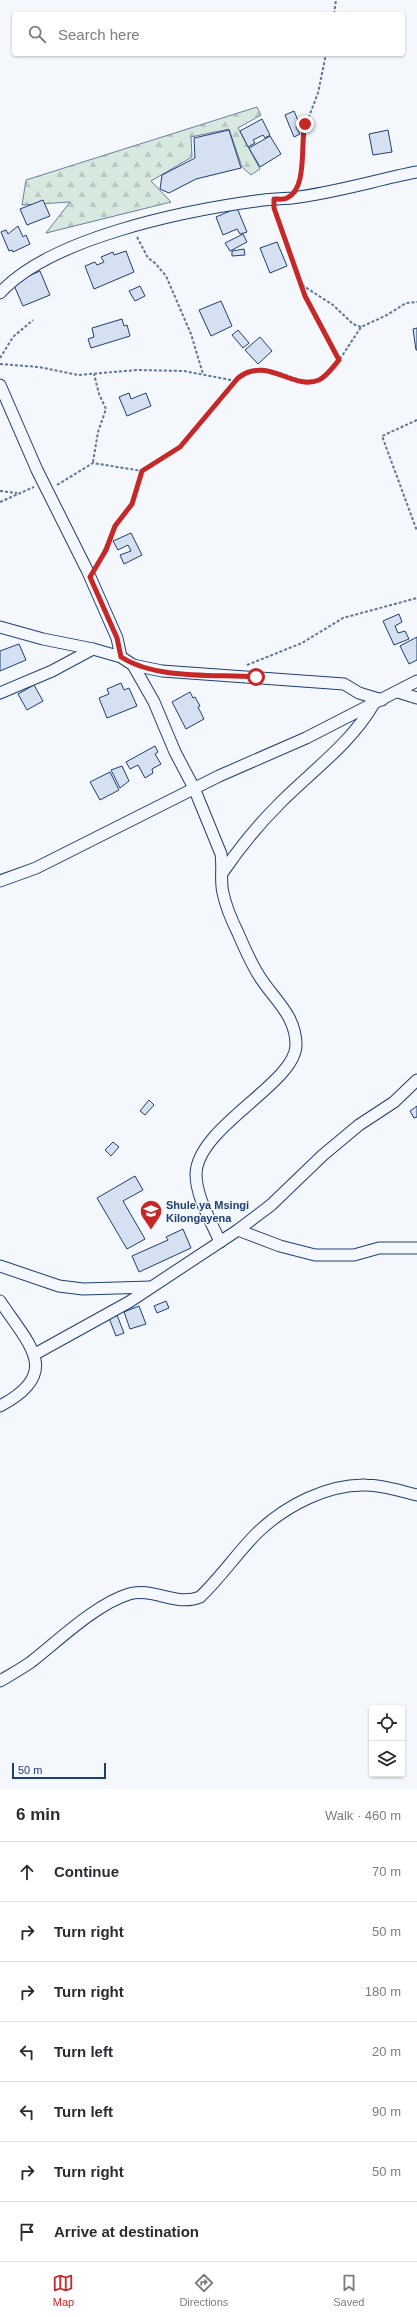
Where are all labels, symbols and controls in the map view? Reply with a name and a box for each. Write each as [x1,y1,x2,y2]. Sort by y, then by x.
search box [12,12,405,56]
icon: search [26,23,48,45]
text: Search here [58,26,140,43]
route end [296,115,314,133]
route start [247,668,265,686]
school or university icon: Shule ya Msingi Kilongayena [138,1198,164,1231]
place label: Shule ya Msingi Kilongayena [166,1199,249,1224]
map controls [369,1705,405,1777]
button: locate [369,1705,405,1741]
button: layers [369,1741,405,1777]
scale bar [12,1761,106,1780]
text: 50 m [18,1764,42,1776]
text: 6 min [16,1805,60,1824]
text: Walk · 460 m [325,1808,401,1823]
icon: ahead [16,1861,38,1883]
text: Continue [54,1863,119,1880]
text: 70 m [372,1864,401,1879]
icon: right [16,1921,38,1943]
text: Turn right [54,1923,124,1940]
text: 50 m [372,1924,401,1939]
icon: right [16,1981,38,2003]
text: Turn right [54,1983,124,2000]
text: 180 m [365,1984,401,1999]
icon: left [16,2041,38,2063]
text: Turn left [54,2043,113,2060]
text: 20 m [372,2044,401,2059]
icon: left [16,2101,38,2123]
text: Turn left [54,2103,113,2120]
text: 90 m [372,2104,401,2119]
icon: right [16,2161,38,2183]
text: Turn right [54,2163,124,2180]
text: 50 m [372,2164,401,2179]
icon: arrive [16,2221,38,2243]
text: Arrive at destination [54,2223,199,2240]
tab: Map [52,2272,74,2308]
tab: Directions [179,2272,228,2308]
tab: Saved [333,2272,364,2308]

